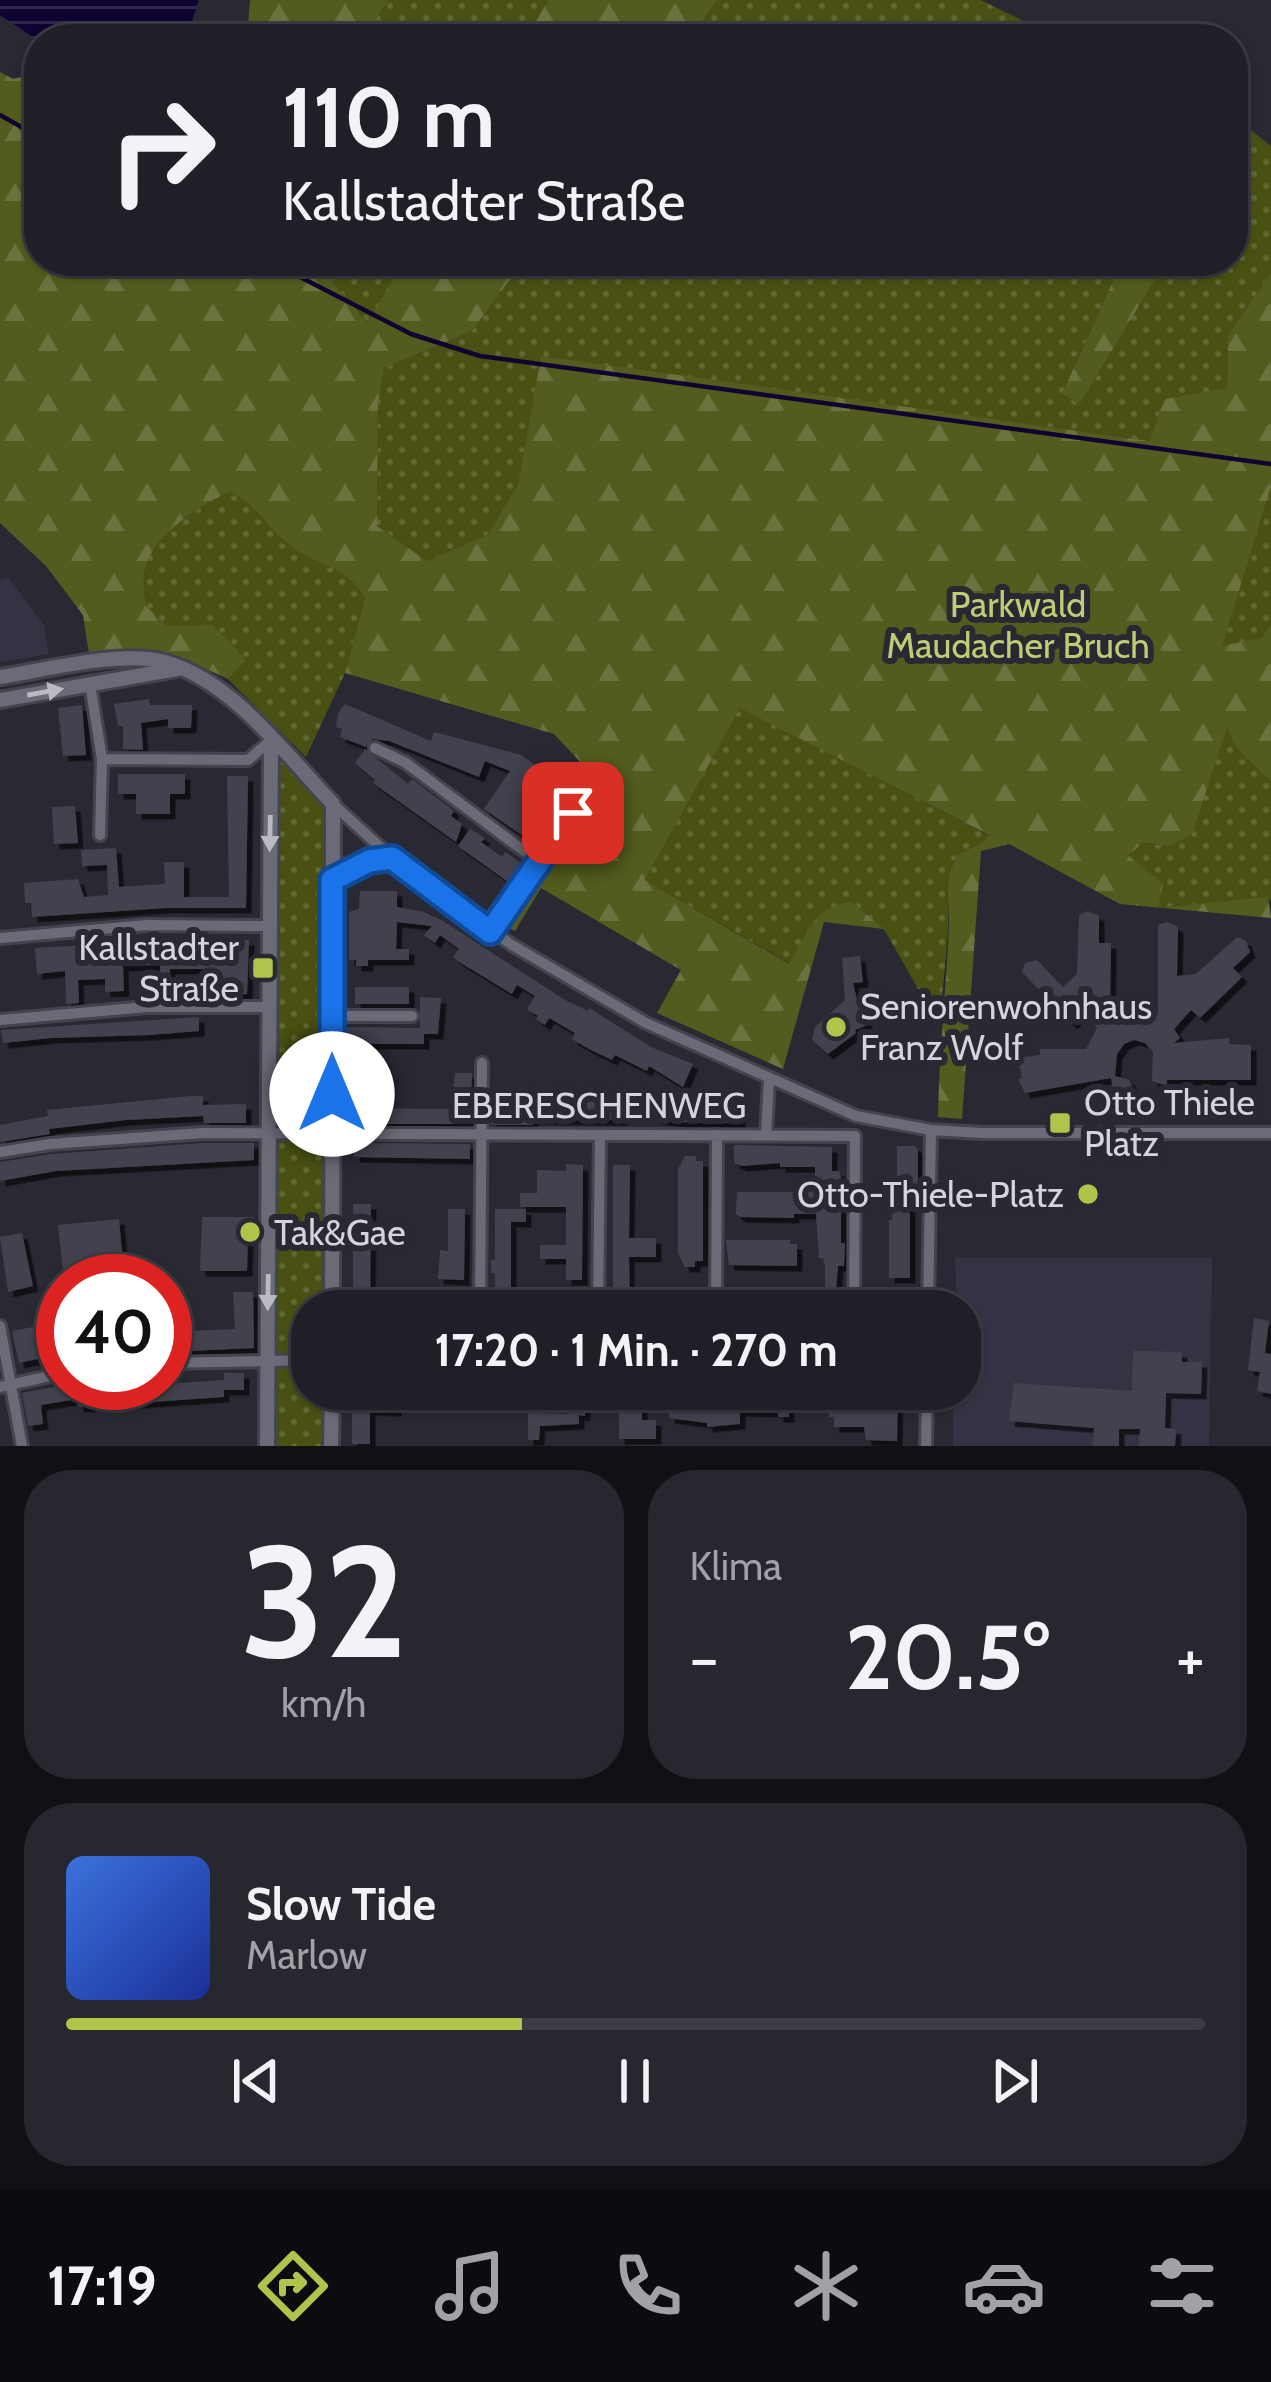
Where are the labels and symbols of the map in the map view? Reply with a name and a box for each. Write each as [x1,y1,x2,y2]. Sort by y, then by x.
park label: Parkwald Maudacher Bruch [886,582,1150,667]
one-way arrow [27,683,64,702]
pin [522,762,624,864]
one-way arrow [260,815,280,853]
place label: Kallstadter Straße [78,925,240,1010]
marker: Kallstadter Straße [250,955,276,981]
place label: Seniorenwohnhaus Franz Wolf [860,984,1152,1069]
marker: Seniorenwohnhaus Franz Wolf [823,1014,849,1040]
position arrow [269,1031,395,1157]
place label: Otto Thiele Platz [1084,1080,1255,1165]
street label: EBERESCHENWEG [452,1083,746,1127]
marker: Otto Thiele Platz [1047,1110,1073,1136]
place label: Otto-Thiele-Platz [797,1172,1064,1216]
marker: Otto-Thiele-Platz [1075,1181,1101,1207]
place label: Tak&Gae [274,1210,406,1254]
marker: Tak&Gae [237,1219,263,1245]
speed limit sign: 40 [36,1254,192,1410]
one-way arrow [259,1274,278,1312]

